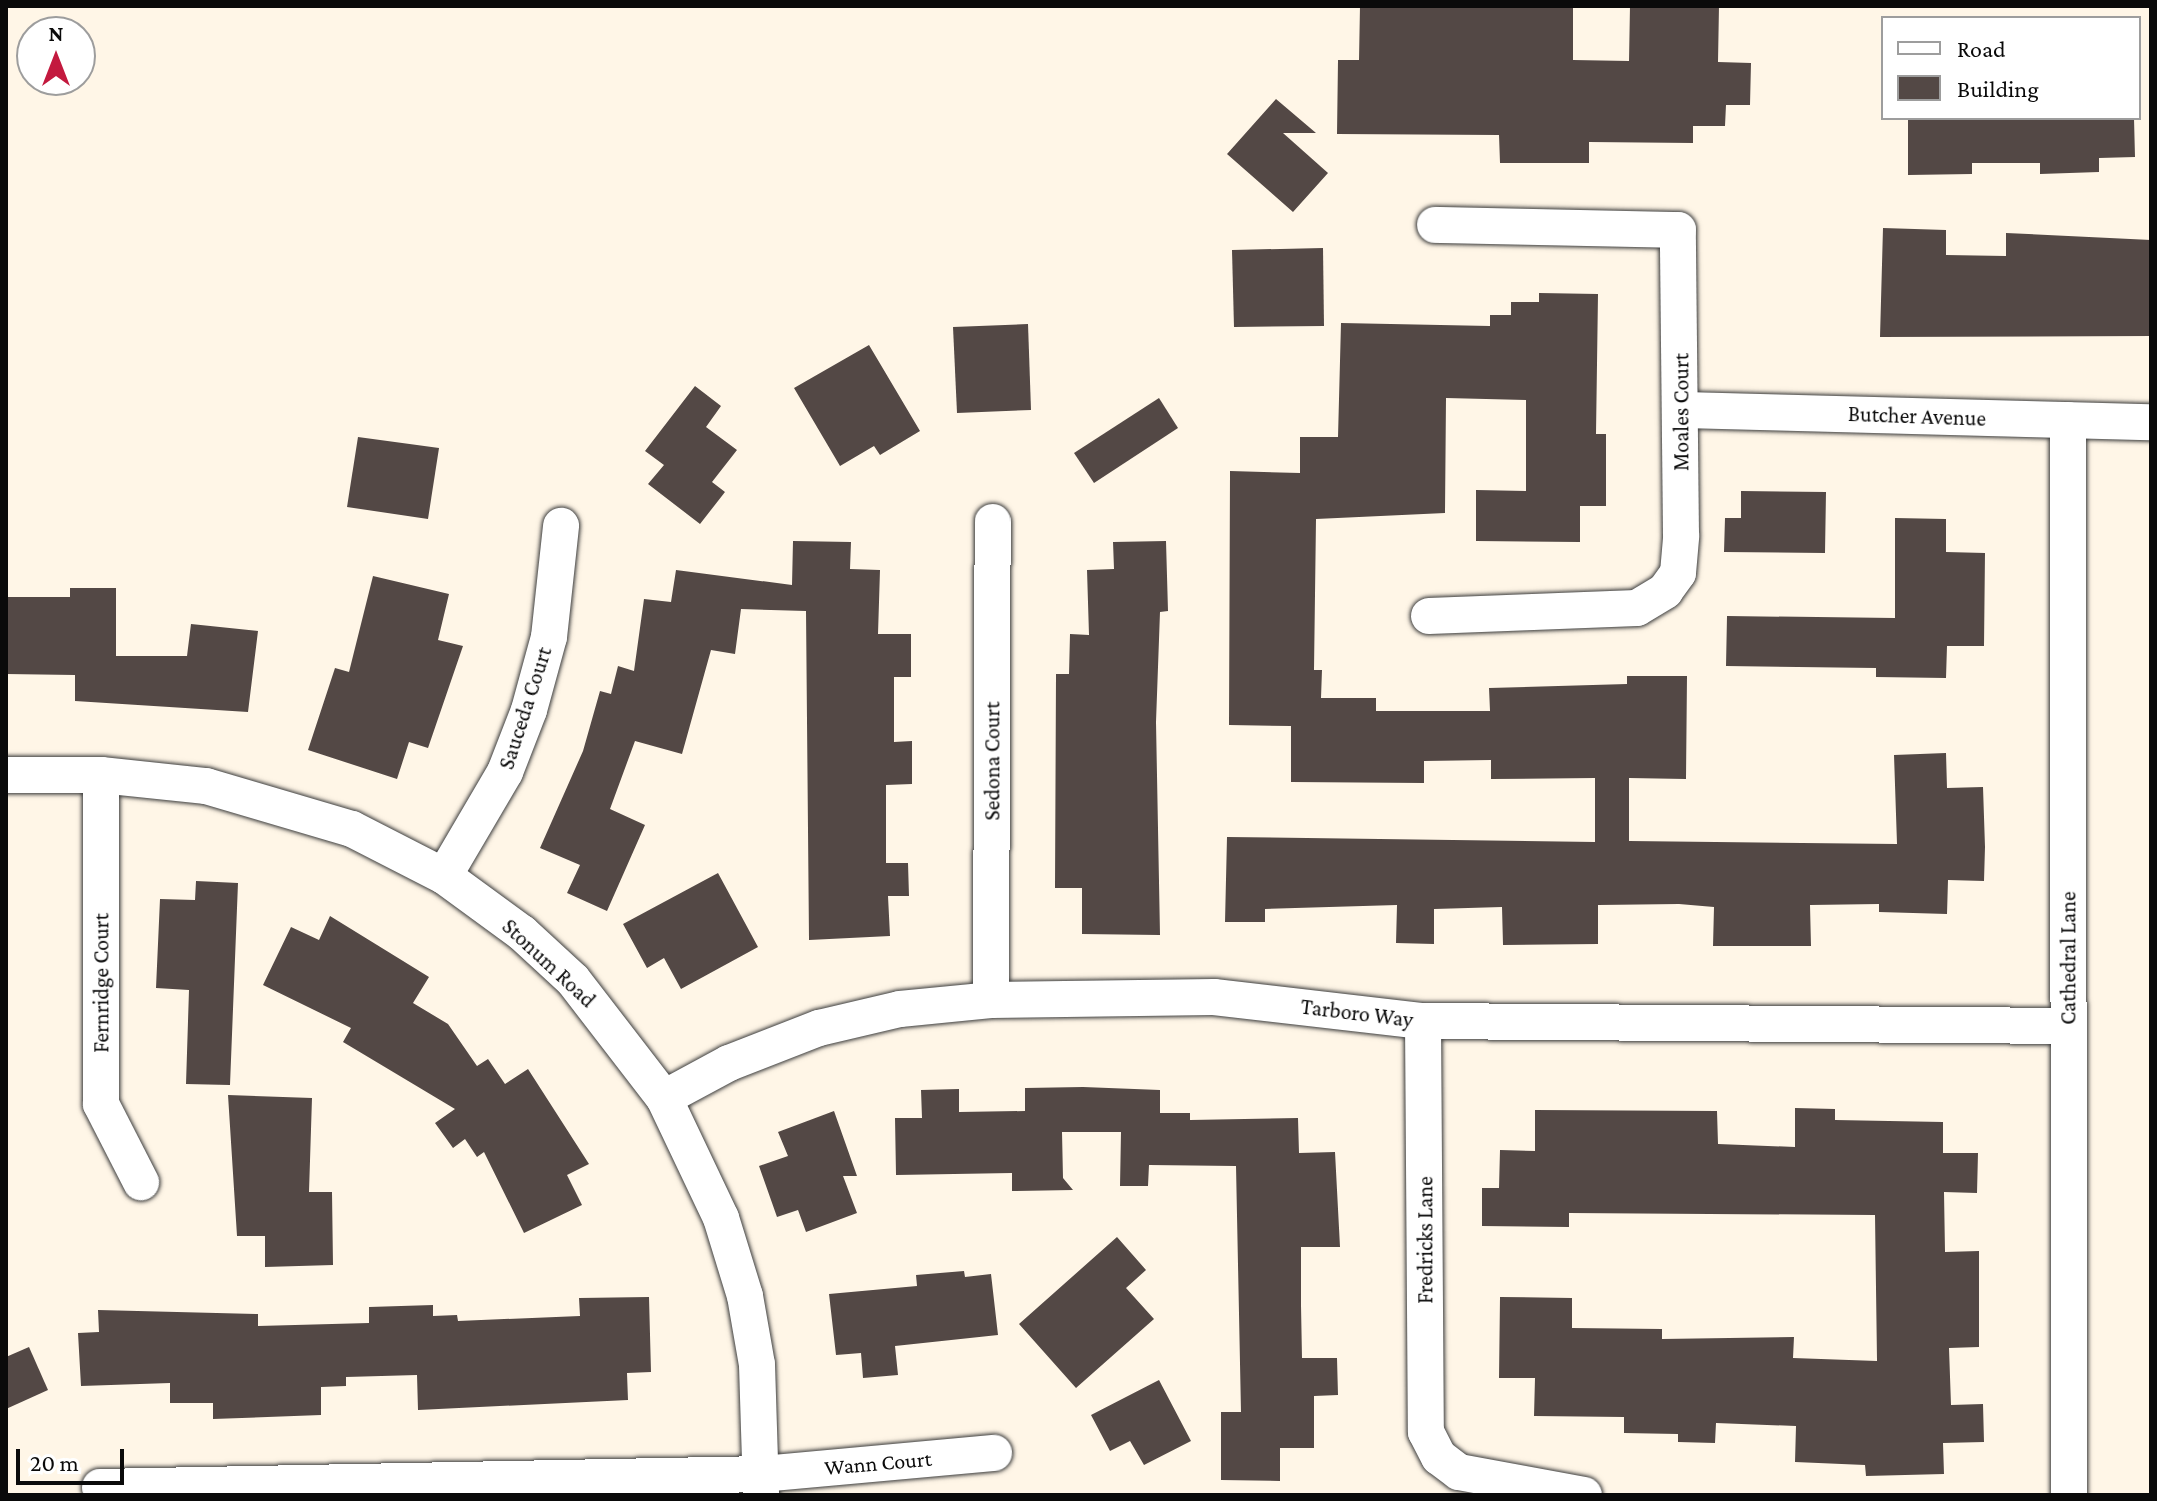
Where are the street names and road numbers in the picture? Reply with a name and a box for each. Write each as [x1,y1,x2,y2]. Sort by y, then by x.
street label: Moales Court [1668,353,1694,471]
street label: Butcher Avenue [1848,400,1986,432]
street label: Sauceda Court [493,643,557,773]
street label: Sedona Court [979,701,1005,821]
street label: Cathedral Lane [2055,891,2081,1025]
street label: Fernridge Court [88,913,114,1053]
street label: Stonum Road [497,913,601,1013]
street label: Tarboro Way [1299,993,1415,1033]
street label: Fredricks Lane [1412,1176,1438,1304]
street label: Wann Court [823,1445,933,1481]

